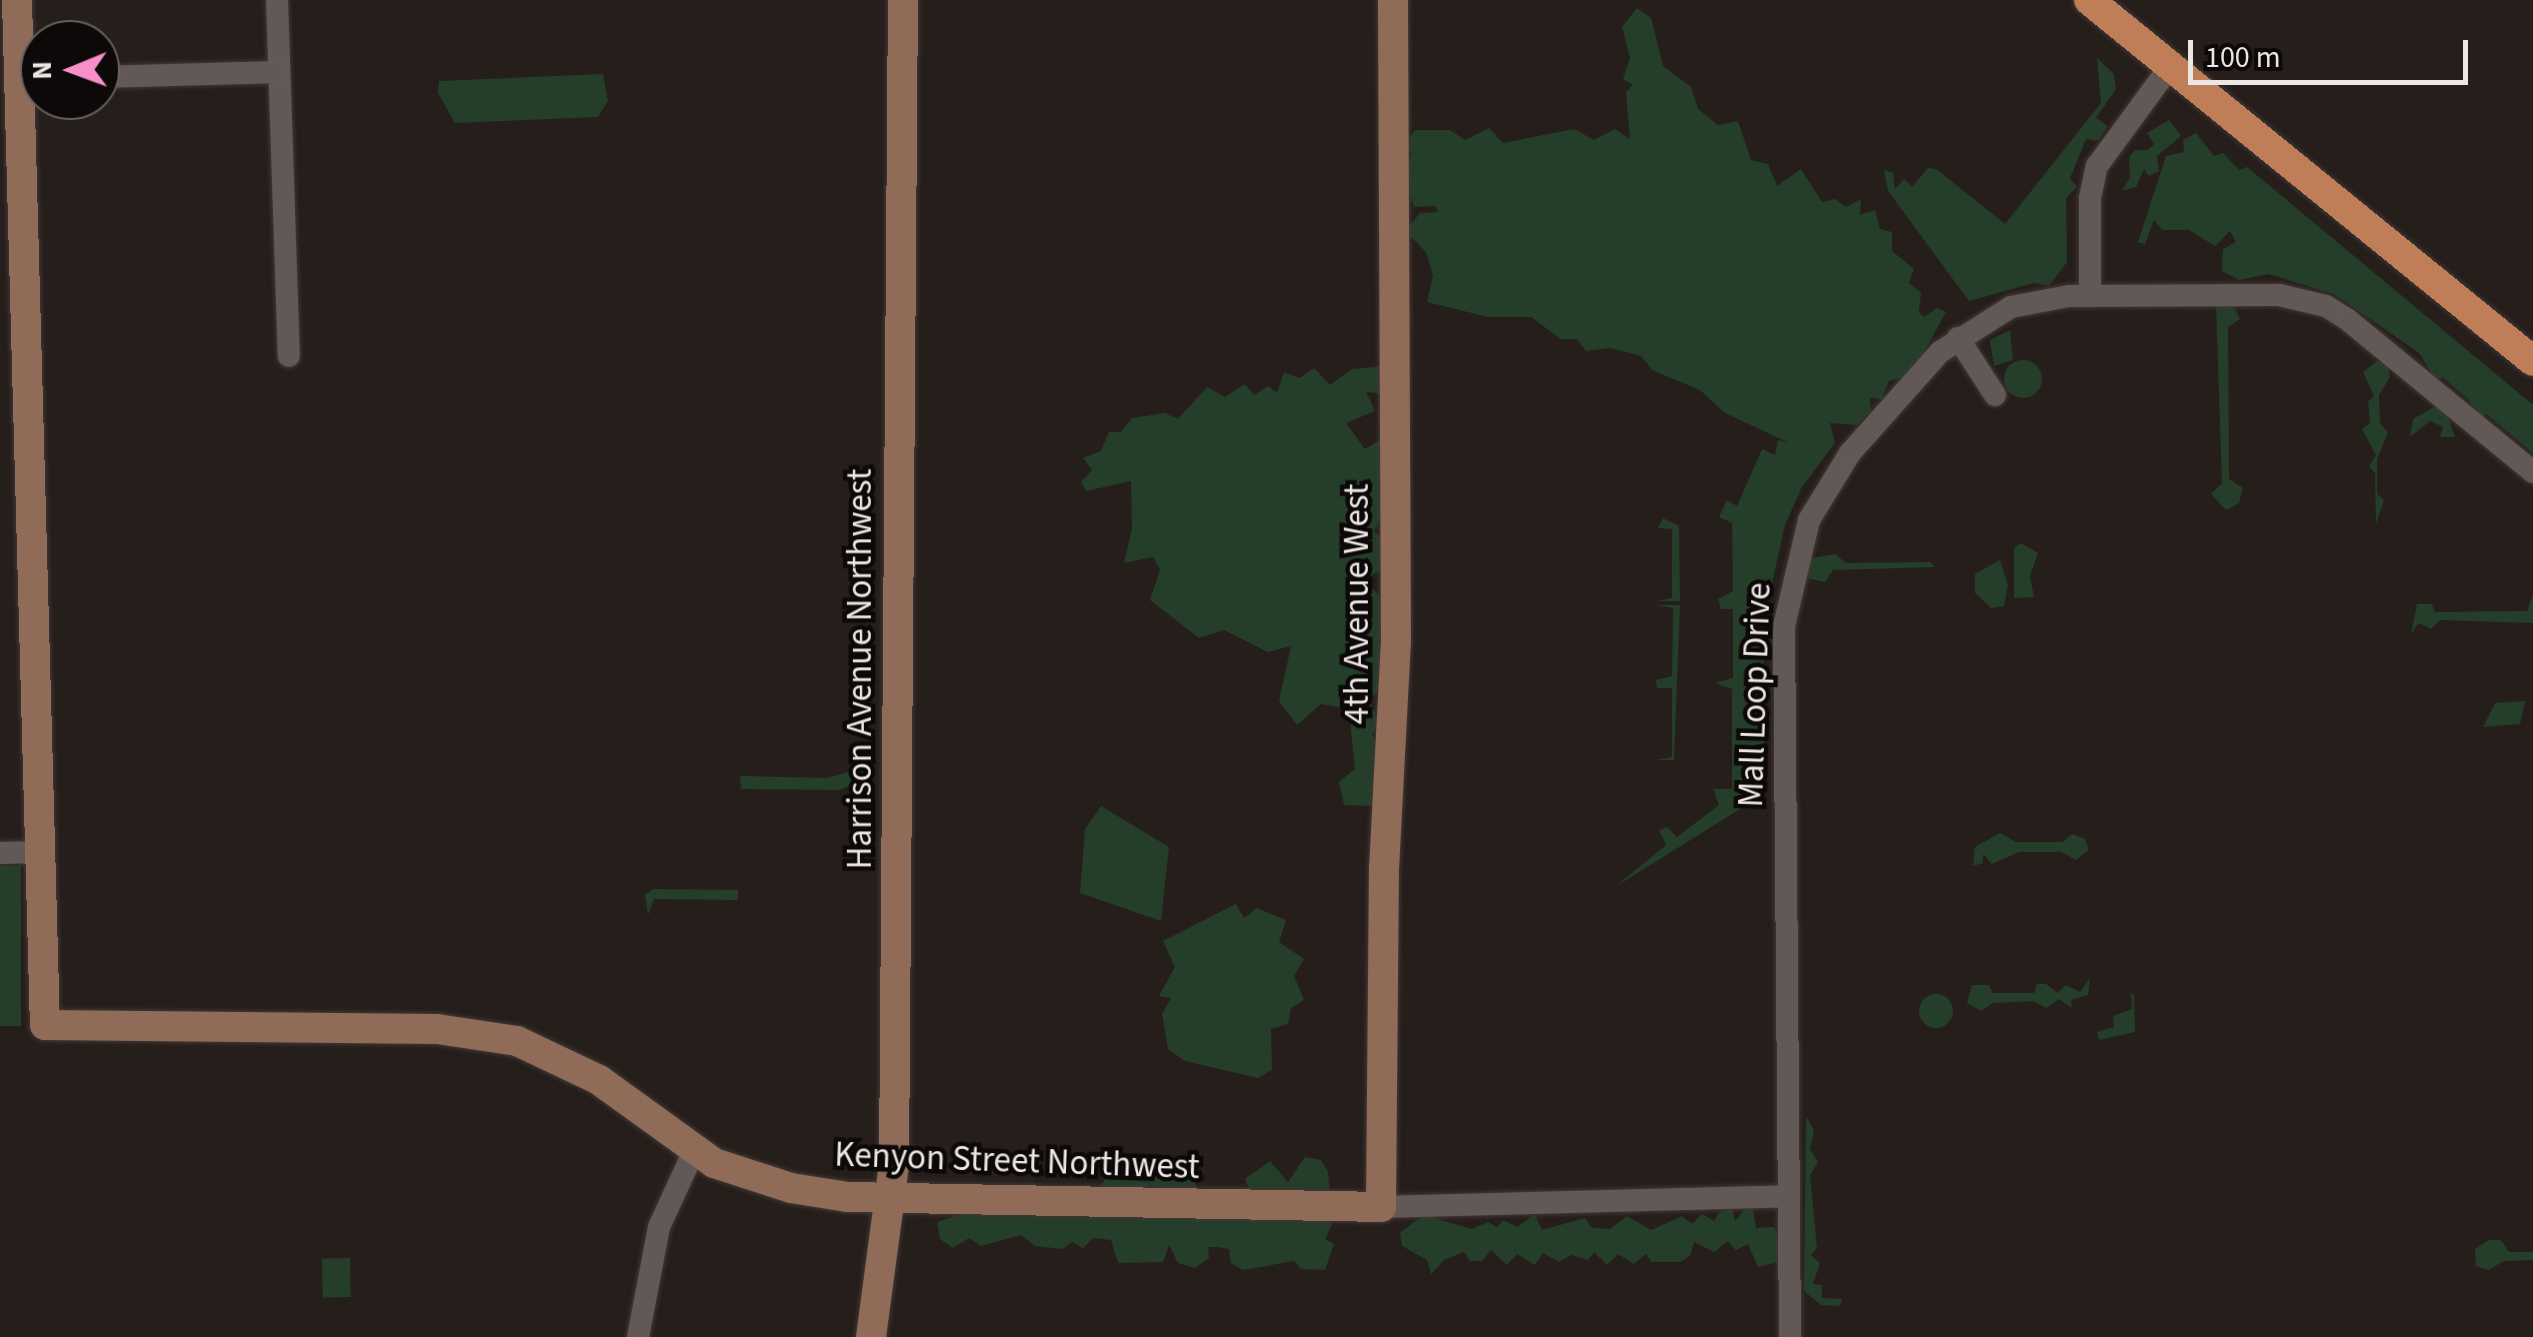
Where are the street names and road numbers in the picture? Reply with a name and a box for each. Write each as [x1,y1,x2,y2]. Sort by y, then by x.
street label: Harrison Avenue Northwest [839,469,881,869]
street label: 4th Avenue West [1336,484,1378,724]
street label: Mall Loop Drive [1730,582,1780,808]
street label: Kenyon Street Northwest [834,1134,1200,1188]

